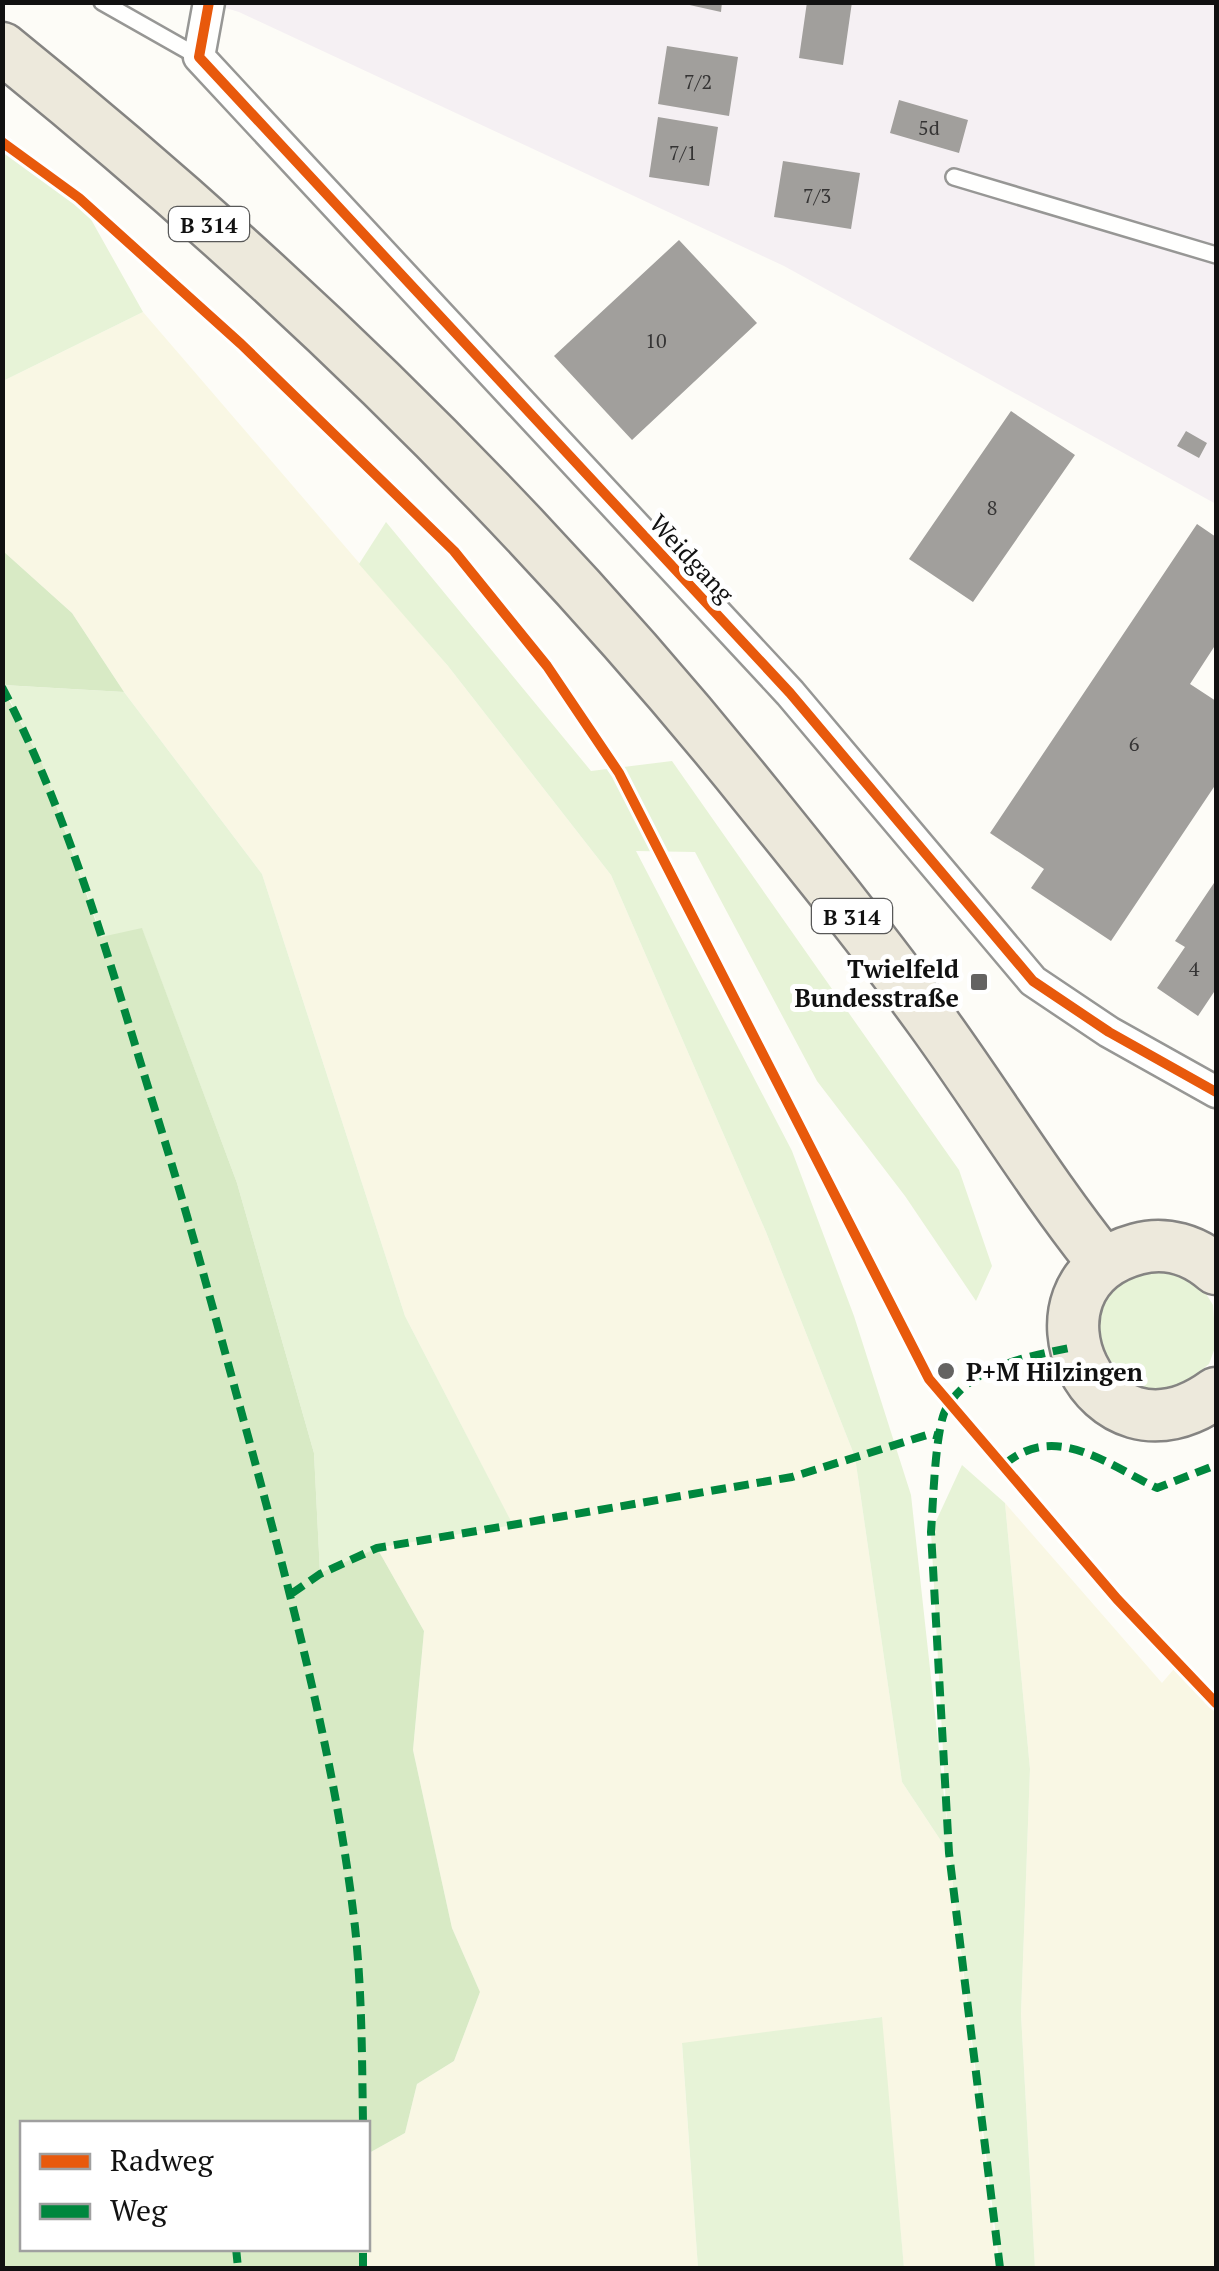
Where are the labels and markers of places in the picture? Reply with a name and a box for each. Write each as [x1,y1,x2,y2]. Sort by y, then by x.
place label: Twielfeld Bundesstraße [794,952,959,1014]
marker: Twielfeld Bundesstraße [968,971,990,993]
place label: P+M Hilzingen [966,1355,1143,1388]
marker: P+M Hilzingen [935,1360,957,1382]

